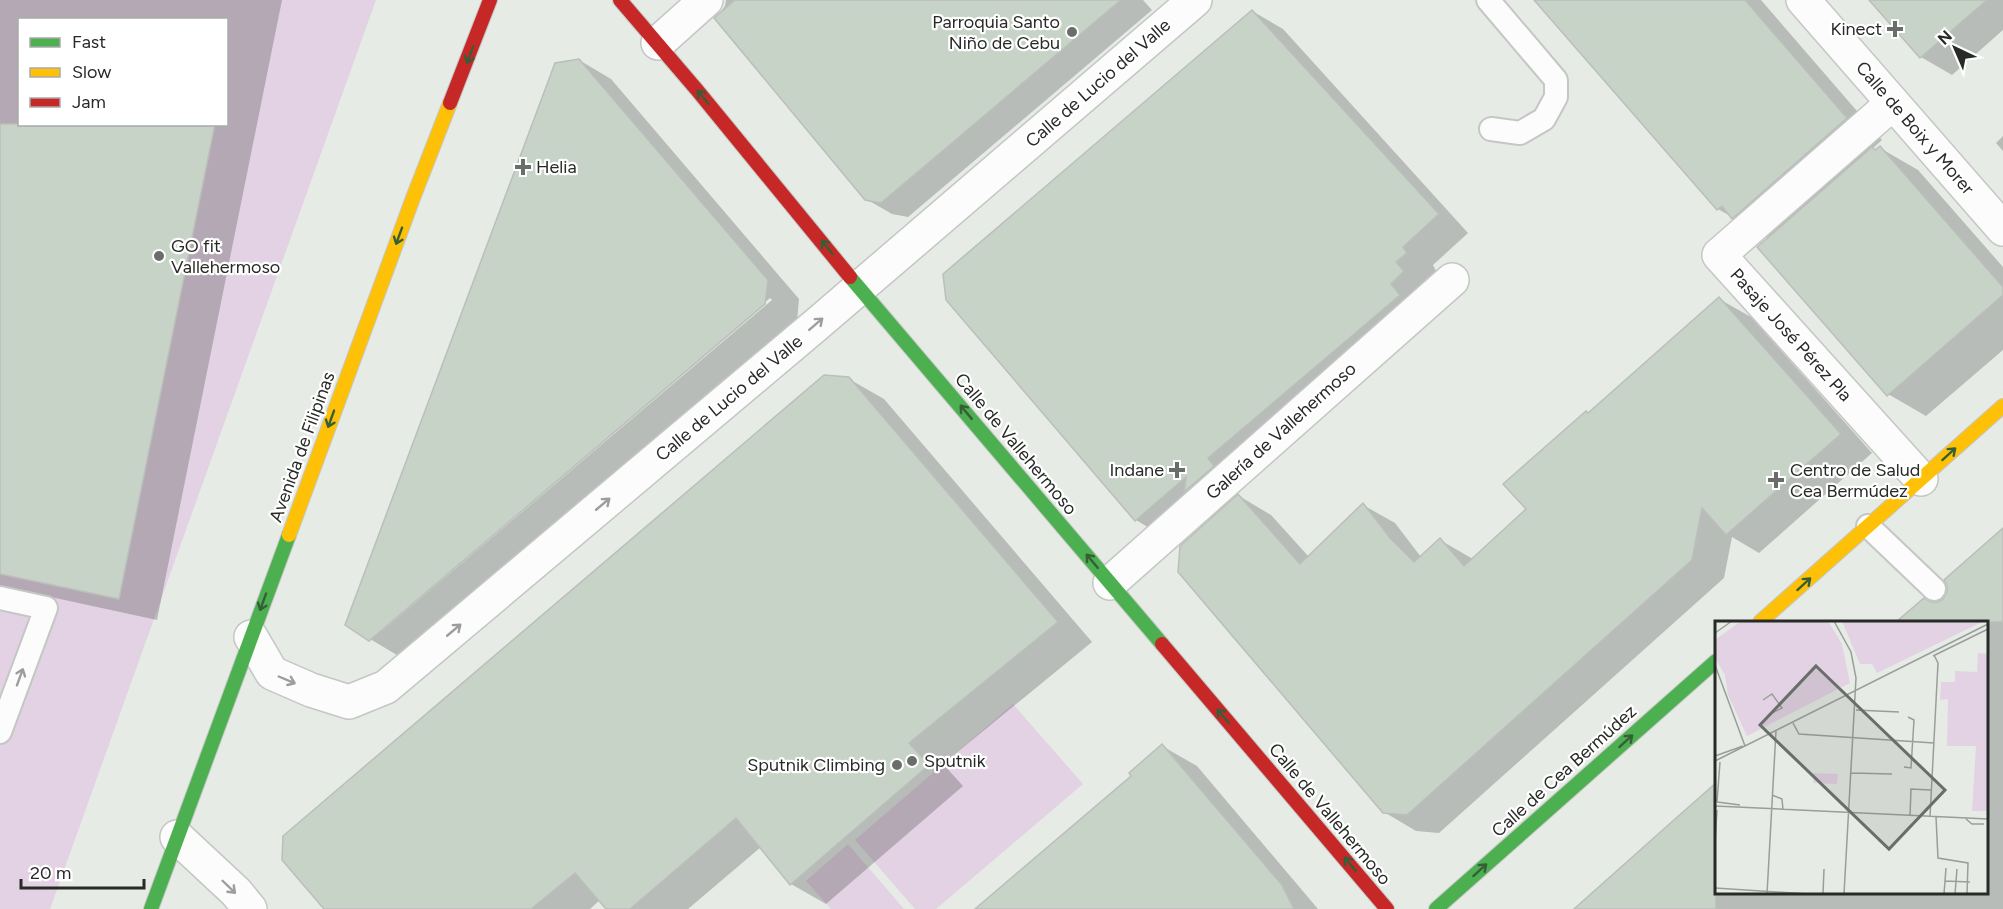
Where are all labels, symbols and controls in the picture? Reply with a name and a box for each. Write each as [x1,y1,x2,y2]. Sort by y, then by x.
place label: Parroquia Santo Niño de Cebu [932,11,1060,54]
street label: Calle de Lucio del Valle [1021,14,1175,152]
legend [18,18,228,126]
place label: Kinect [1830,18,1882,40]
north arrow [1925,18,1985,78]
marker: Kinect [1886,20,1904,38]
marker: Parroquia Santo Niño de Cebu [1065,25,1079,39]
text: N [1934,26,1956,49]
text: Fast [72,31,106,53]
one-way arrow [463,45,474,64]
street label: Calle de Boix y Morer [1851,57,1979,199]
text: Slow [72,61,111,83]
one-way arrow [696,89,709,105]
text: Jam [72,91,106,113]
place label: Helia [536,156,577,178]
marker: Helia [514,158,532,176]
one-way arrow [393,227,404,245]
place label: GO fit Vallehermoso [171,235,280,278]
one-way arrow [820,239,833,255]
marker: GO fit Vallehermoso [152,249,166,263]
street label: Pasaje José Pérez Pla [1725,264,1857,406]
one-way arrow [808,317,823,331]
street label: Calle de Lucio del Valle [651,330,807,466]
street label: Galería de Vallehermoso [1201,358,1361,504]
street label: Avenida de Filipinas [265,369,339,525]
street label: Calle de Vallehermoso [950,369,1082,519]
one-way arrow [959,405,973,420]
one-way arrow [325,409,336,428]
one-way arrow [1941,447,1956,461]
place label: Indane [1109,459,1164,481]
place label: Centro de Salud Cea Bermúdez [1790,459,1920,502]
marker: Indane [1168,461,1186,479]
marker: Centro de Salud Cea Bermúdez [1767,471,1785,489]
one-way arrow [595,497,610,511]
one-way arrow [1085,554,1099,569]
one-way arrow [1796,577,1811,591]
one-way arrow [257,592,268,611]
inset map [1715,621,1988,894]
one-way arrow [446,623,461,637]
one-way arrow [16,668,27,687]
one-way arrow [278,675,296,686]
street label: Calle de Cea Bermúdez [1487,700,1641,842]
one-way arrow [1216,709,1230,724]
one-way arrow [1618,734,1633,748]
street label: Calle de Vallehermoso [1264,739,1396,889]
place label: Sputnik [924,750,986,772]
place label: Sputnik Climbing [747,754,885,776]
marker: Sputnik [905,754,919,768]
marker: Sputnik Climbing [890,758,904,772]
scale bar [21,852,144,890]
one-way arrow [1343,856,1356,872]
text: 20 m [30,862,71,884]
one-way arrow [1472,863,1487,877]
one-way arrow [222,880,237,894]

